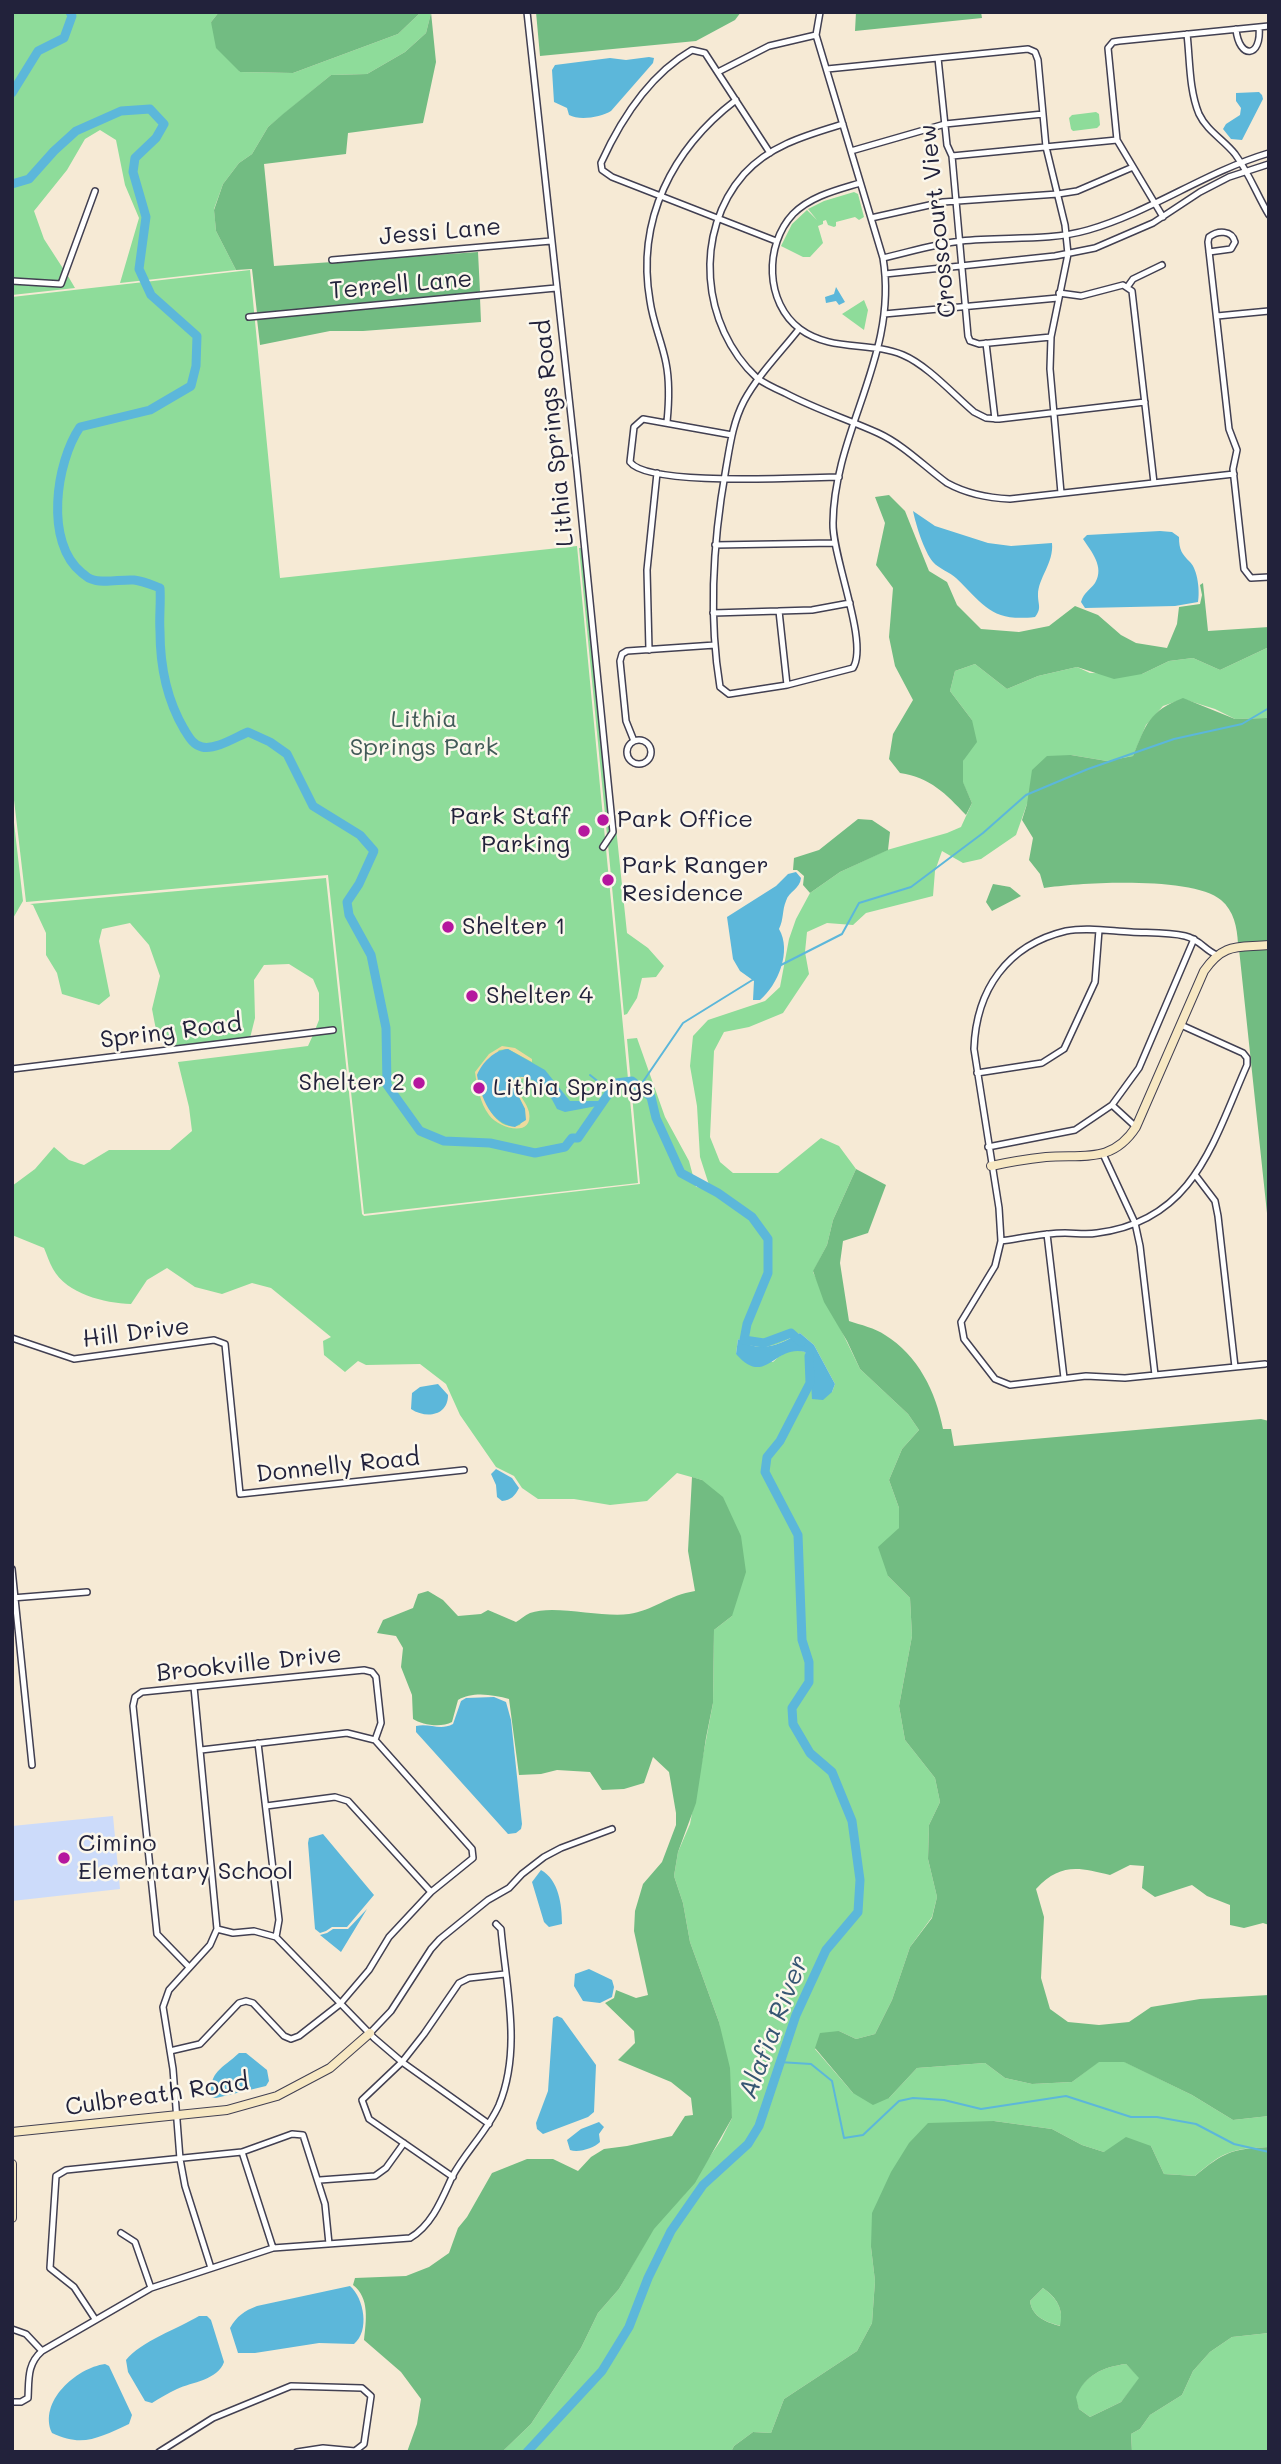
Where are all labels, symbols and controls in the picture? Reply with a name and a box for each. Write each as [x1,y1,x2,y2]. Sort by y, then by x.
street label: Crosscourt View [913,123,963,319]
street label: Jessi Lane [378,212,502,252]
street label: Terrell Lane [329,264,473,306]
street label: Lithia Springs Road [528,318,580,548]
park label: Lithia Springs Park [350,706,498,762]
place label: Park Staff Parking [450,803,570,859]
place label: Park Office [617,806,753,834]
marker: Park Office [595,812,611,828]
marker: Park Staff Parking [576,823,592,839]
place label: Park Ranger Residence [622,852,769,908]
marker: Park Ranger Residence [600,872,616,888]
place label: Shelter 1 [462,913,566,941]
marker: Shelter 1 [440,919,456,935]
place label: Shelter 4 [486,982,593,1010]
marker: Shelter 4 [464,988,480,1004]
street label: Spring Road [99,1009,243,1055]
place label: Shelter 2 [299,1069,405,1097]
place label: Lithia Springs [493,1074,654,1102]
marker: Shelter 2 [411,1075,427,1091]
marker: Lithia Springs [471,1080,487,1096]
street label: Hill Drive [81,1312,191,1354]
street label: Donnelly Road [255,1443,421,1489]
street label: Brookville Drive [155,1640,343,1688]
place label: Cimino Elementary School [78,1830,293,1886]
marker: Cimino Elementary School [56,1850,72,1866]
water label: Alafia River [732,1951,816,2103]
street label: Culbreath Road [63,2068,251,2122]

